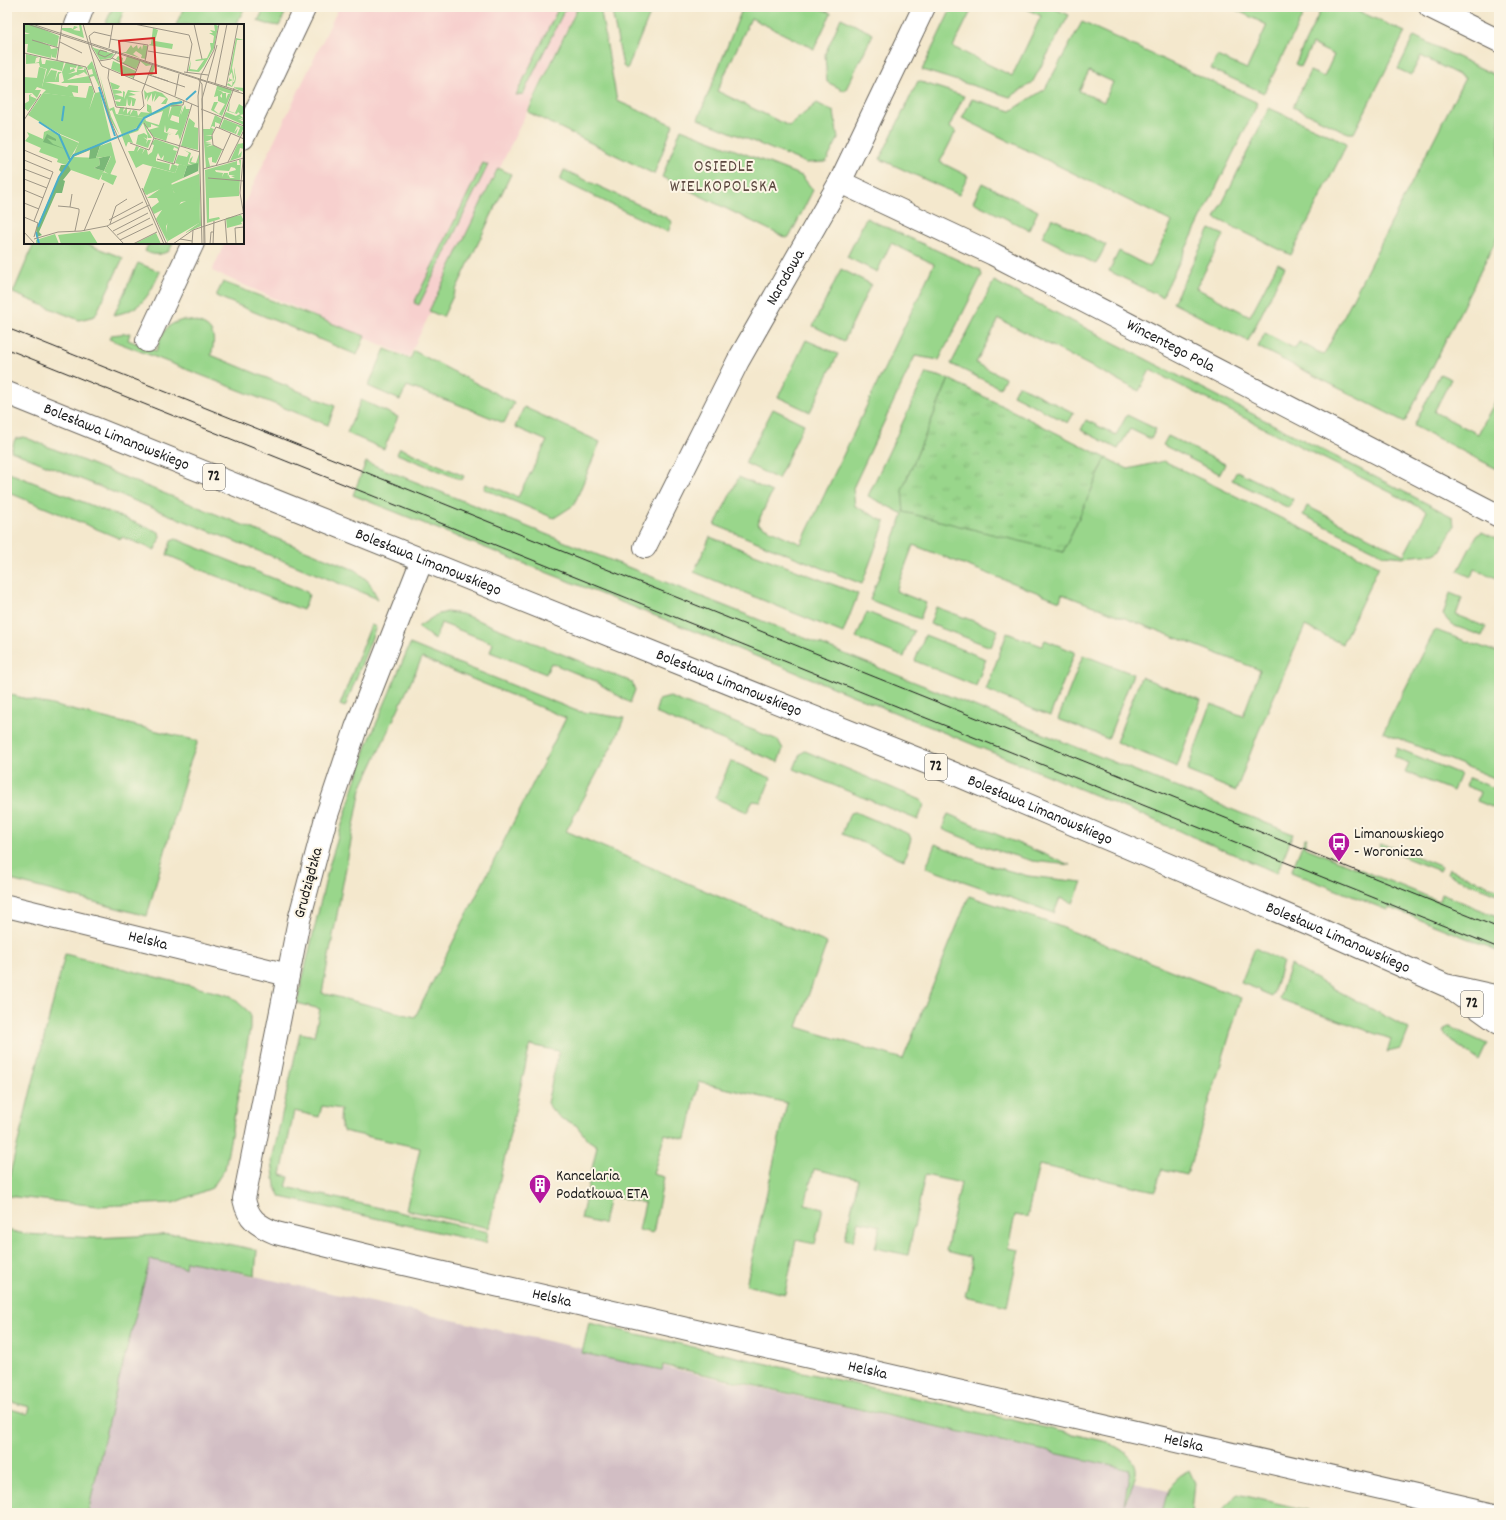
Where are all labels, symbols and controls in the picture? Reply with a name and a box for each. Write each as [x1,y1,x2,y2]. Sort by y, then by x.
inset map [24,24,244,244]
district label: OSIEDLE WIELKOPOLSKA [670,156,778,200]
street label: Narodowa [760,245,811,310]
street label: Wincentego Pola [1122,313,1219,379]
street label: Bolesława Limanowskiego [40,397,193,477]
road number: 72 [203,464,225,490]
street label: Bolesława Limanowskiego [352,523,505,602]
street label: Bolesława Limanowskiego [652,643,805,723]
road number: 72 [925,754,947,780]
street label: Bolesława Limanowskiego [964,769,1116,851]
place label: Limanowskiego - Woronicza [1354,823,1444,864]
bus stop icon: Limanowskiego - Woronicza [1326,830,1352,863]
street label: Grudziądzka [289,845,330,921]
street label: Bolesława Limanowskiego [1262,896,1414,980]
street label: Helska [126,925,170,957]
road number: 72 [1461,991,1483,1017]
place label: Kancelaria Podatkowa ETA [556,1165,649,1206]
building icon: Kancelaria Podatkowa ETA [527,1172,553,1205]
street label: Helska [530,1282,574,1314]
street label: Helska [846,1355,890,1386]
street label: Helska [1161,1427,1206,1459]

